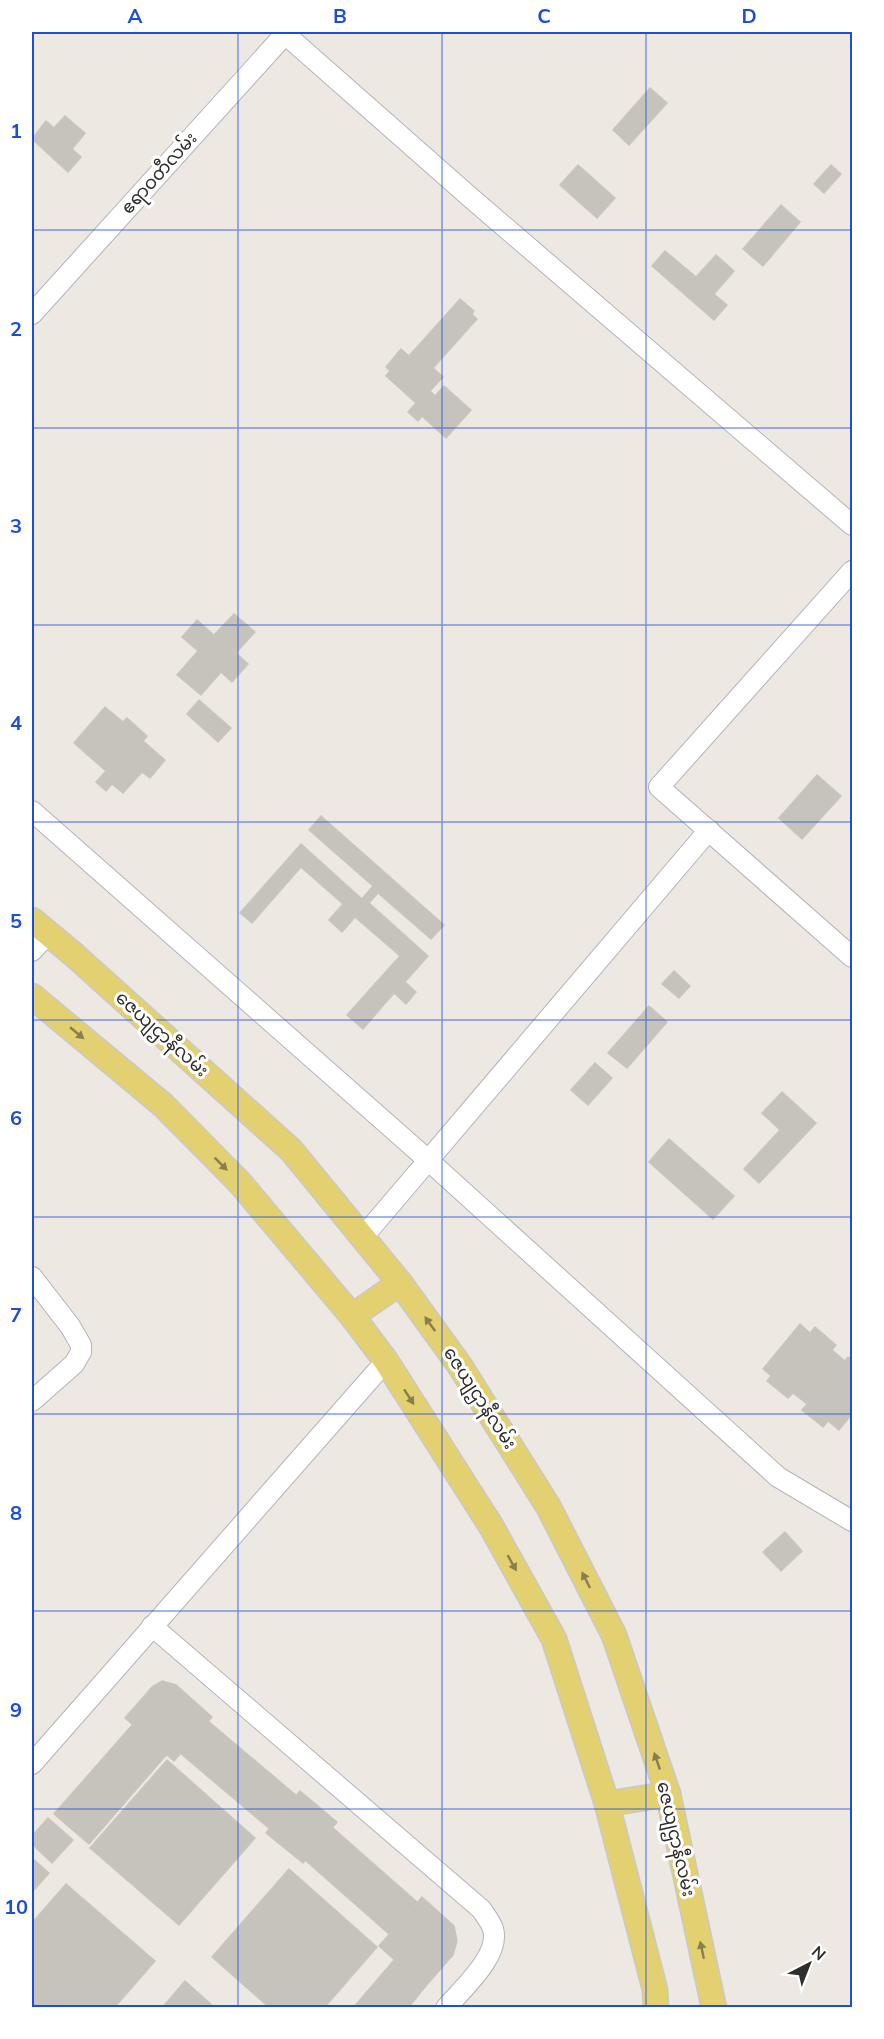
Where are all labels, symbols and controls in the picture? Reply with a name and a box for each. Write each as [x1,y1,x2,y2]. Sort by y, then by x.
text: A [128,3,143,28]
text: B [333,3,347,28]
text: C [537,3,551,28]
text: D [741,3,757,28]
text: 1 [10,118,22,143]
street label: ဧရာဝတီလမ်း [114,125,205,221]
text: 2 [10,316,22,341]
text: 3 [10,513,22,538]
text: 4 [10,710,22,735]
text: 5 [10,908,22,933]
street label: ဇေယျဌာနီလမ်း [108,984,215,1084]
one-way arrow [69,1027,84,1039]
text: 6 [10,1105,22,1130]
one-way arrow [214,1156,228,1170]
text: 7 [10,1302,22,1327]
one-way arrow [424,1316,436,1332]
street label: ဇေယျဌာနီလမ်း [435,1341,524,1455]
one-way arrow [403,1389,414,1405]
text: 8 [10,1500,22,1525]
one-way arrow [507,1555,517,1572]
one-way arrow [581,1571,591,1588]
text: 9 [10,1697,22,1722]
one-way arrow [651,1752,661,1770]
street label: ဇေယျဌာနီလမ်း [648,1779,703,1900]
text: 10 [4,1894,28,1919]
north arrow [779,1934,839,1994]
one-way arrow [697,1941,706,1960]
text: N [808,1941,830,1964]

